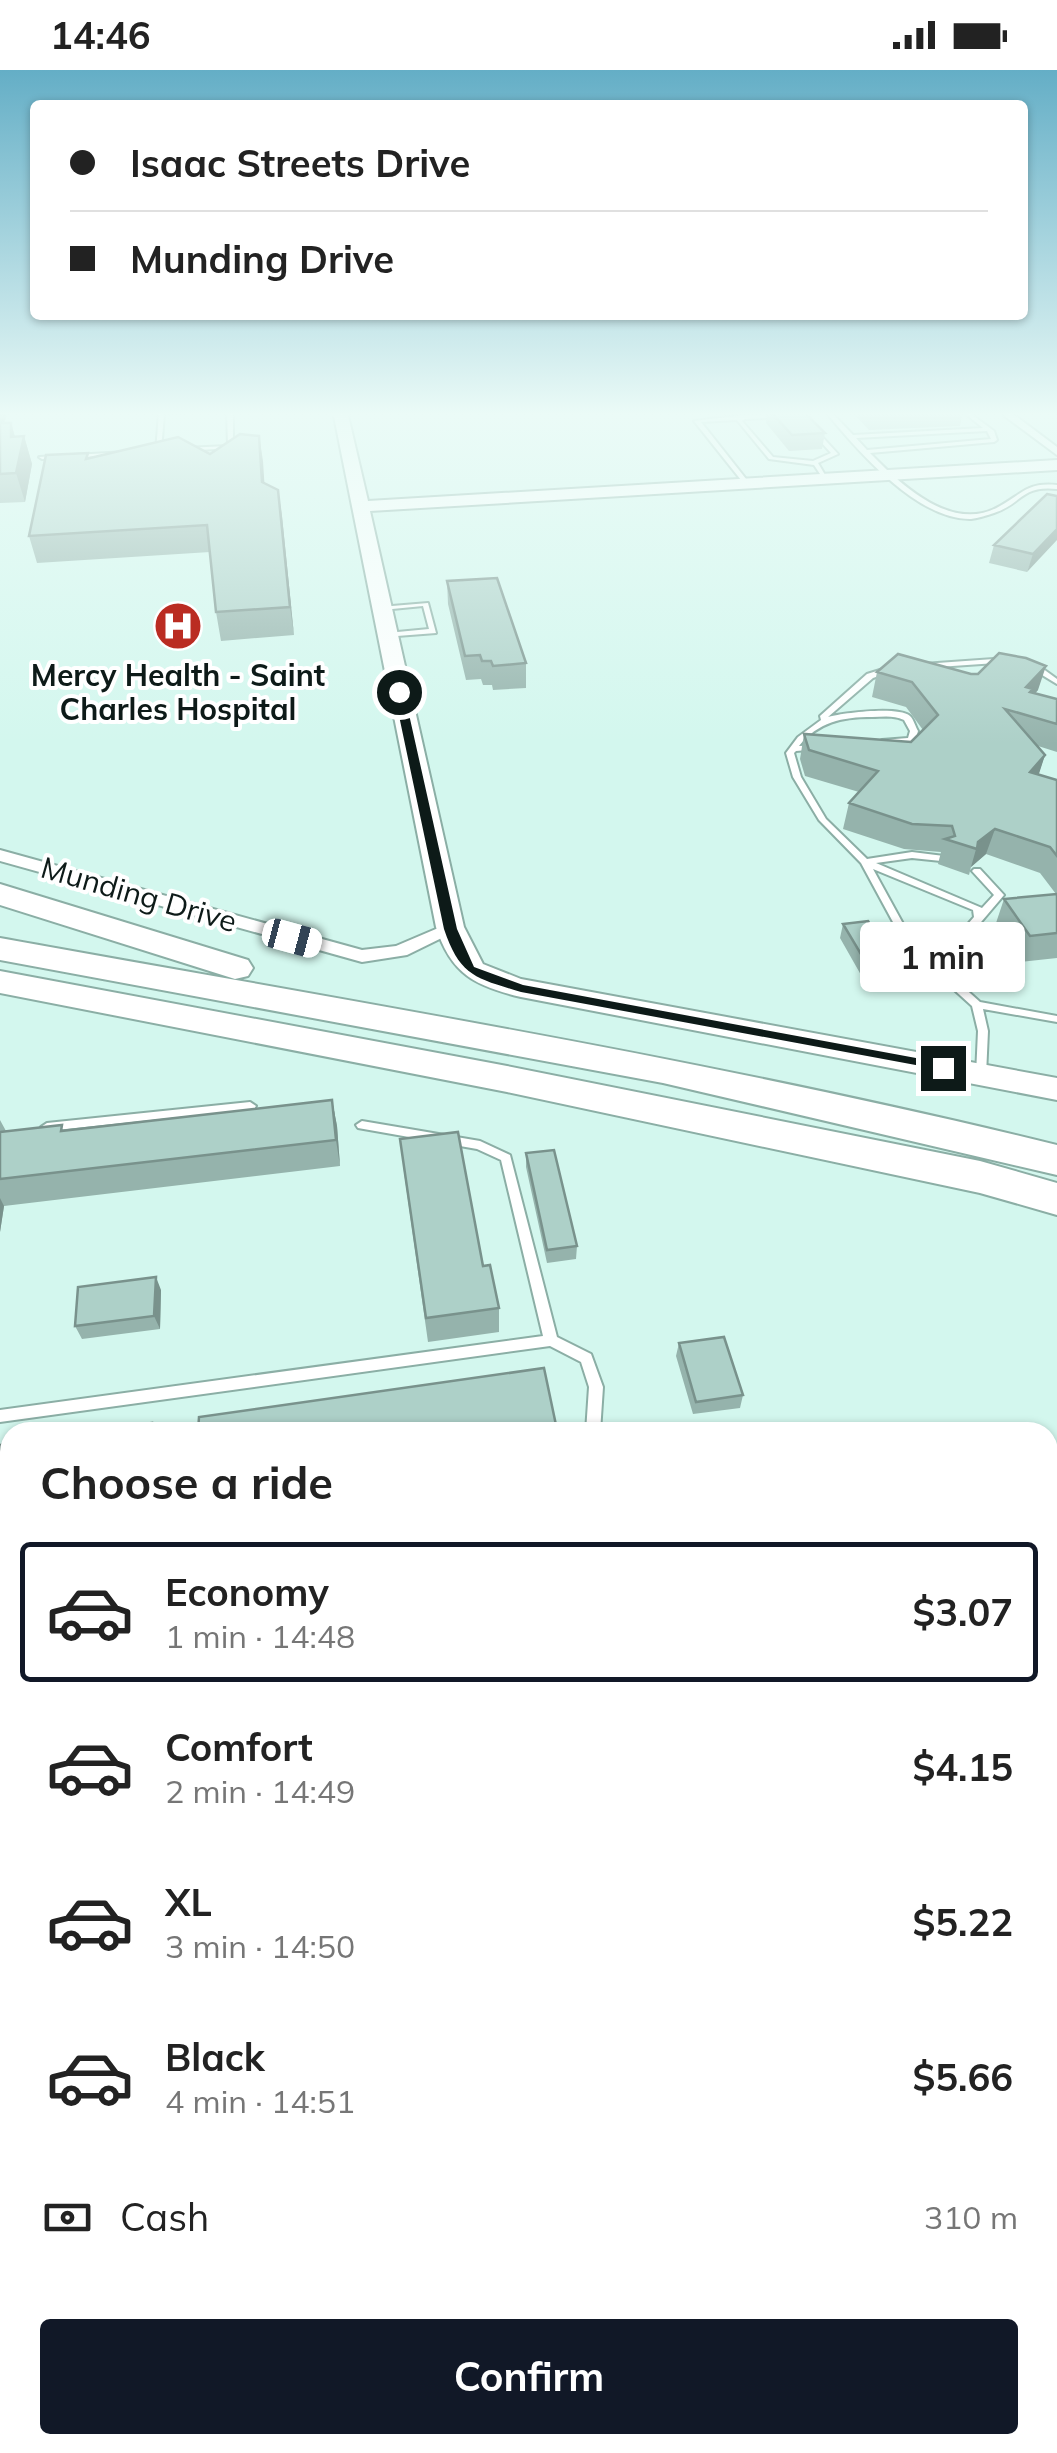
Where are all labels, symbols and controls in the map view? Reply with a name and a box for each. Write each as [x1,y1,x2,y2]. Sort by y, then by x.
text: 14:46 [50,11,151,59]
text: Isaac Streets Drive [130,139,470,187]
text: Munding Drive [130,235,394,283]
hospital icon: Mercy Health - Saint Charles Hospital [152,600,204,652]
place label: Mercy Health - Saint Charles Hospital [31,656,325,728]
route start [377,670,422,715]
street label: Munding Drive [37,848,241,940]
car [259,916,325,960]
callout: 1 min [860,923,1026,993]
text: 1 min [900,937,985,977]
route end [921,1046,966,1091]
text: Choose a ride [40,1454,333,1510]
icon: car [45,1567,135,1657]
text: Economy [165,1568,329,1616]
text: $3.07 [912,1588,1013,1636]
text: 1 min · 14:48 [165,1616,355,1656]
icon: car [45,1722,135,1812]
text: Comfort [165,1723,313,1771]
text: $4.15 [912,1743,1013,1791]
text: 2 min · 14:49 [165,1771,355,1811]
icon: car [45,1877,135,1967]
text: XL [165,1878,212,1926]
text: $5.22 [912,1898,1013,1946]
text: 3 min · 14:50 [165,1926,355,1966]
icon: car [45,2032,135,2122]
text: Black [165,2033,265,2081]
text: $5.66 [912,2053,1013,2101]
text: 4 min · 14:51 [165,2081,355,2121]
icon: cash [40,2190,95,2245]
text: Cash [120,2193,209,2241]
text: 310 m [924,2197,1018,2237]
button: Confirm [40,2319,1018,2434]

